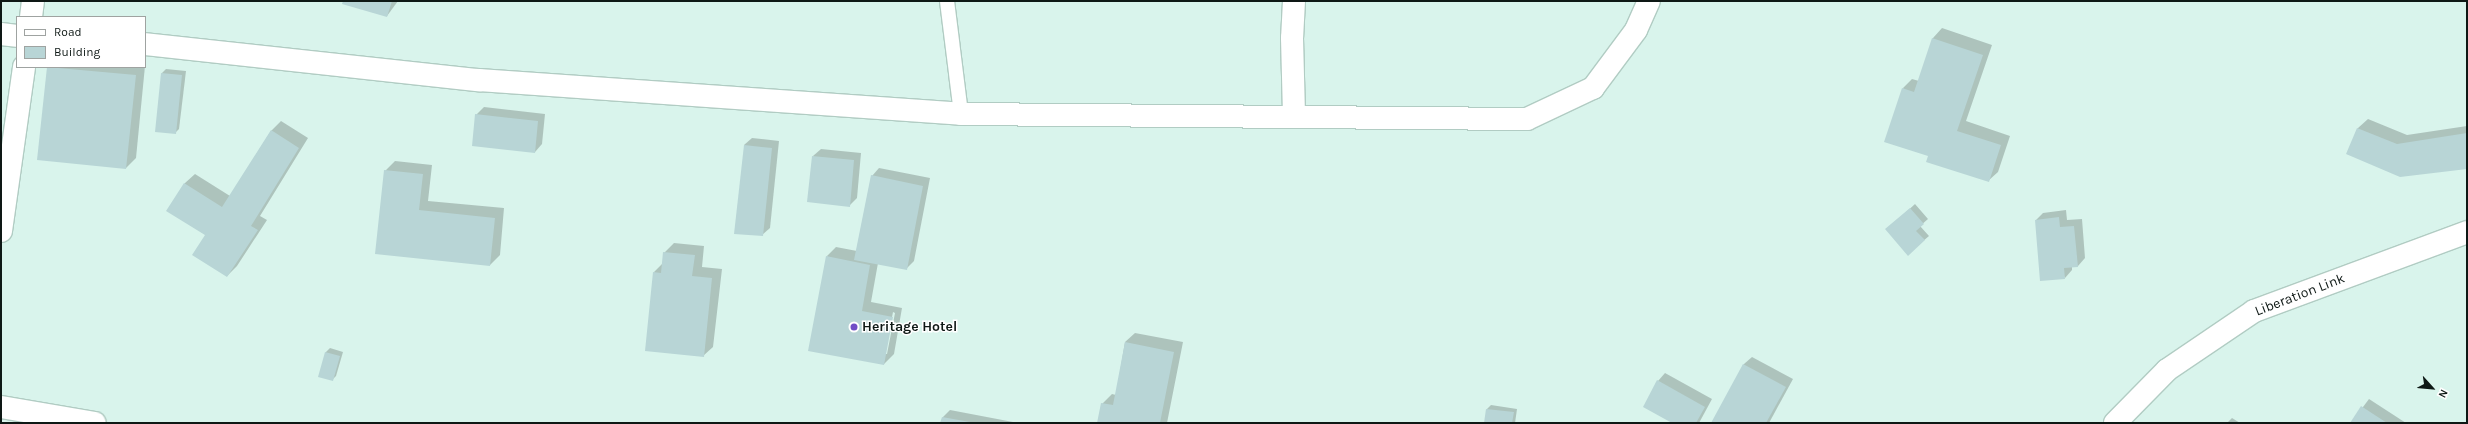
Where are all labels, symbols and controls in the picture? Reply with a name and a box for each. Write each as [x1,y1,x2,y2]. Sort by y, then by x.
legend [16,16,146,68]
text: Road [54,25,82,39]
text: Building [54,45,100,59]
street label: Liberation Link [2253,270,2347,320]
place label: Heritage Hotel [862,319,957,335]
marker: Heritage Hotel [849,322,859,332]
north arrow [2412,368,2452,408]
text: N [2436,387,2451,400]

